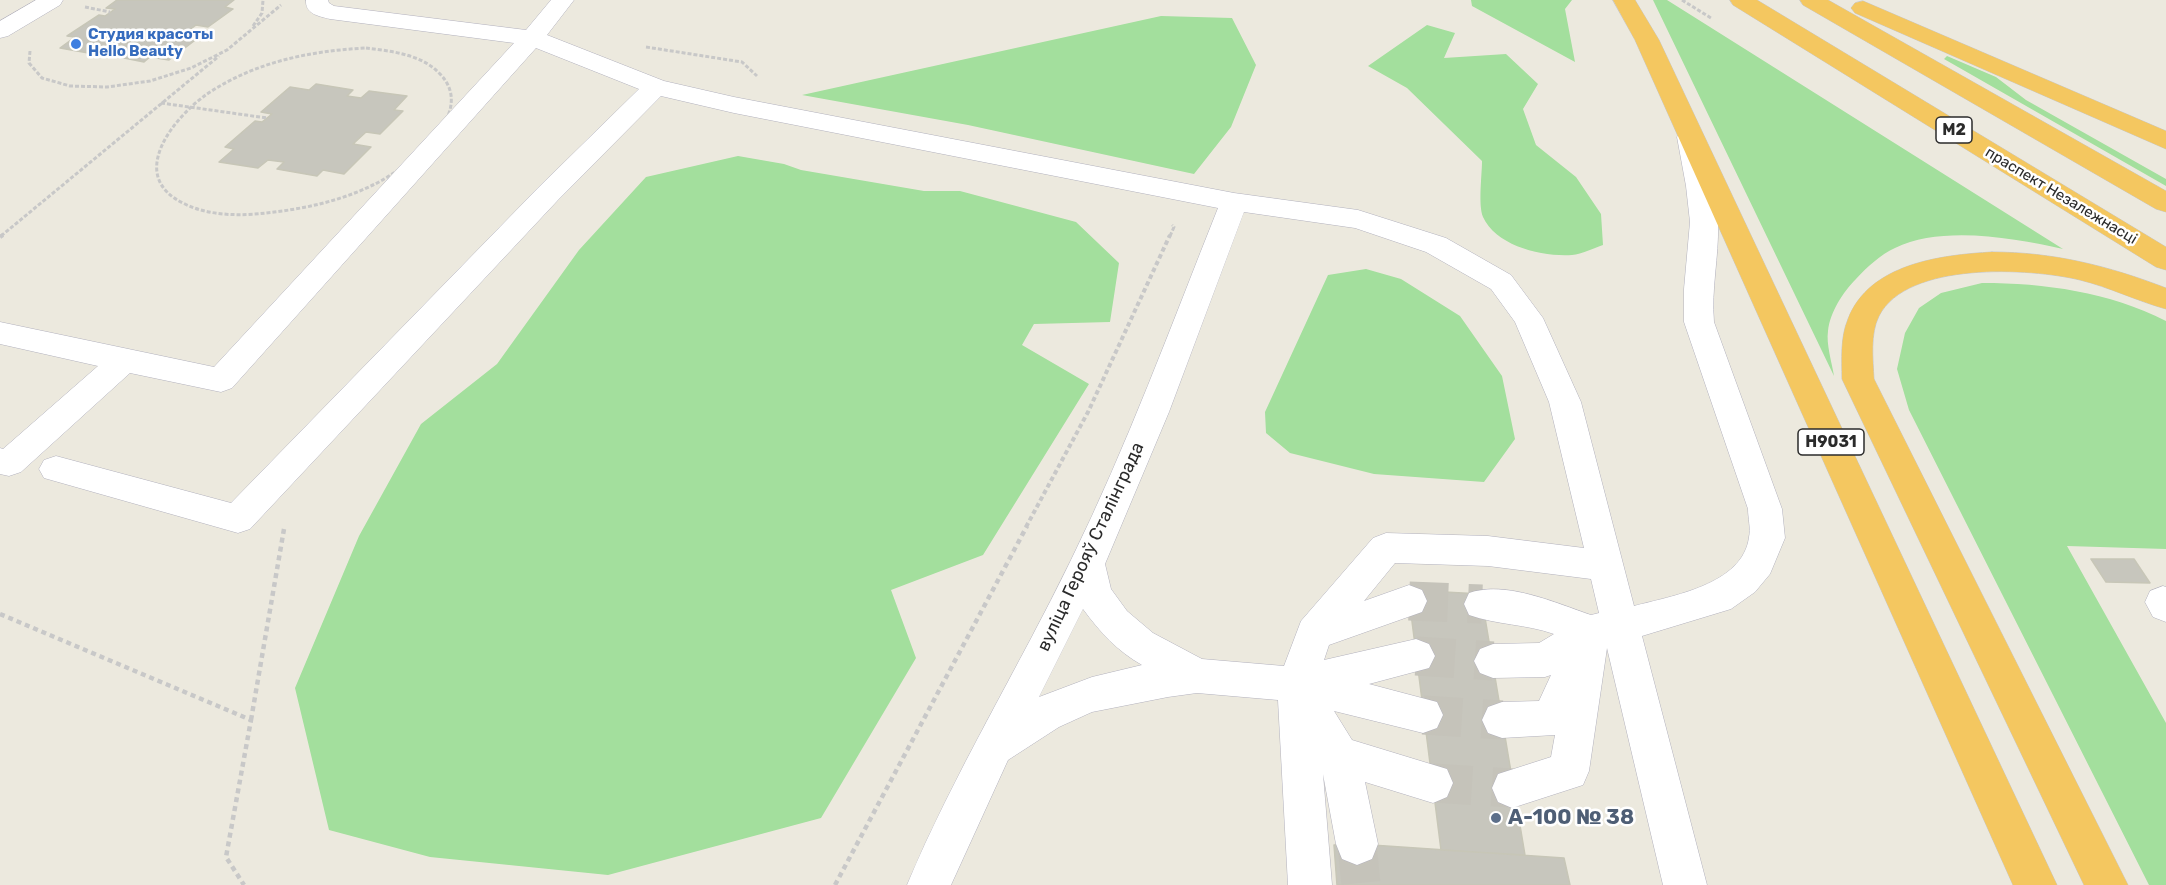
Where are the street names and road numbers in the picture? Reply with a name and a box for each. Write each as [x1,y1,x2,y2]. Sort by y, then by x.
road number: М2 [1936,117,1972,143]
street label: праспект Незалежнасці [1982,144,2140,248]
road number: Н9031 [1798,429,1864,455]
street label: вуліца Герояў Сталінграда [1033,439,1149,655]

